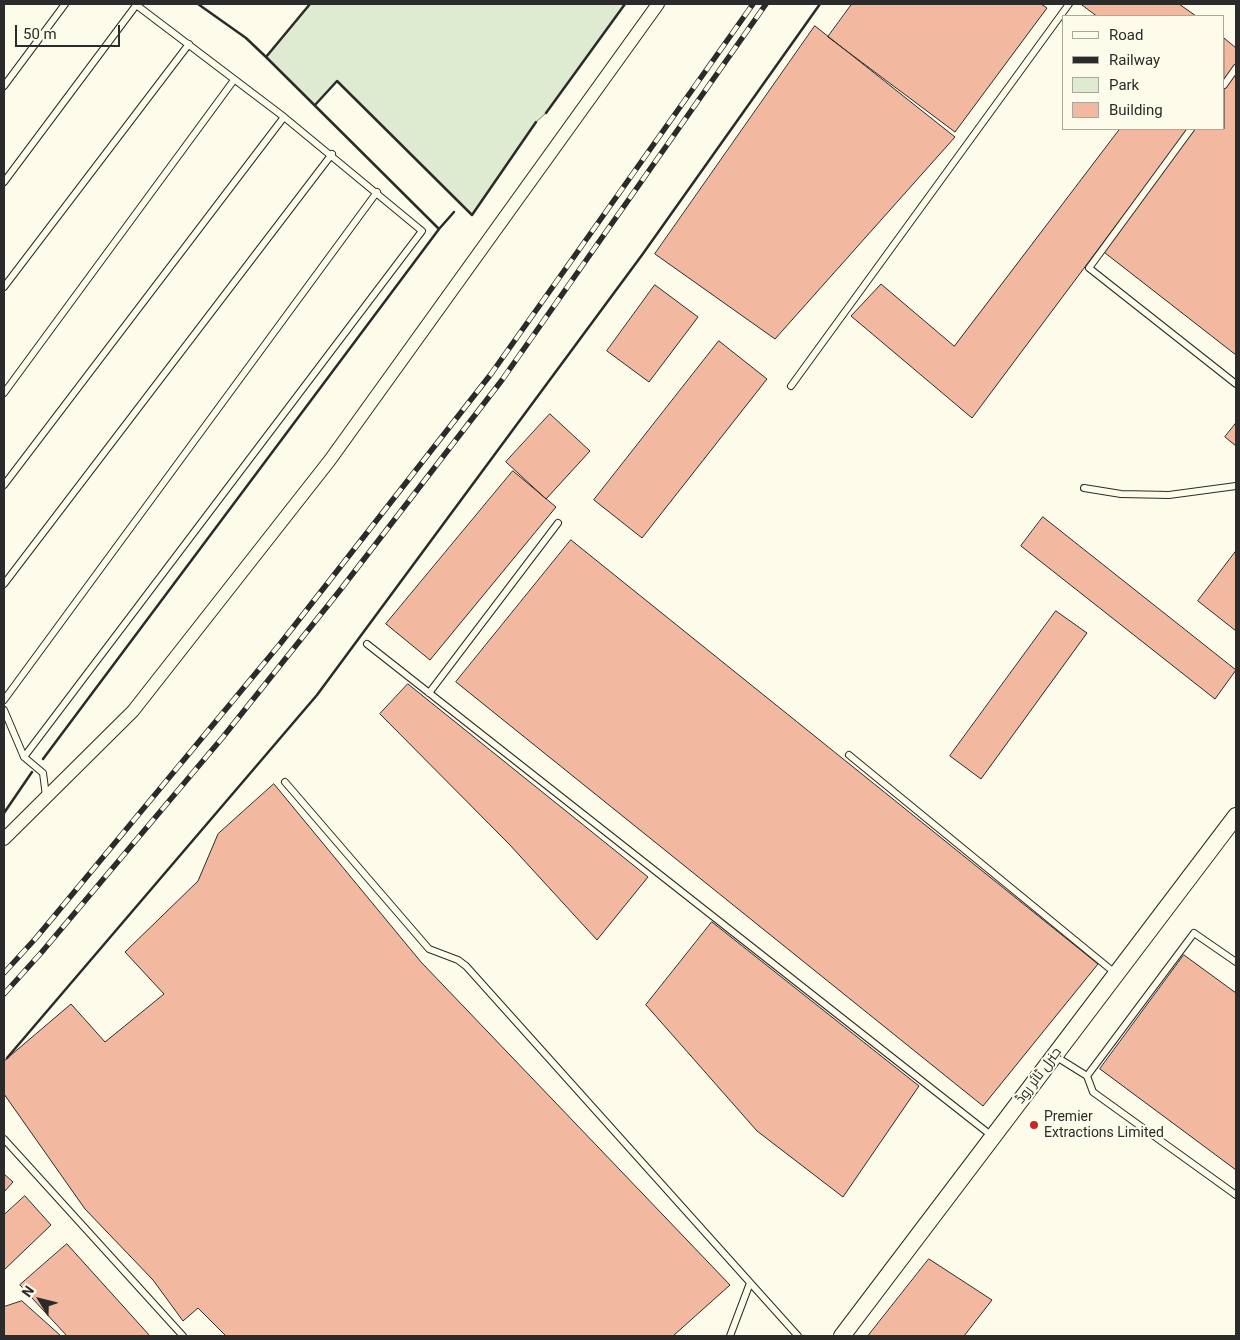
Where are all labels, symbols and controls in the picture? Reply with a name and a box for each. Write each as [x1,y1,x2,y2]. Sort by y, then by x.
scale bar [18,15,122,47]
legend [1062,15,1225,130]
text: 50 m [23,25,57,43]
text: Road [1109,26,1143,44]
text: Railway [1109,51,1160,69]
text: Park [1109,76,1139,94]
text: Building [1109,101,1163,119]
street label: جنرل ٹائر روڈ [1012,1044,1066,1108]
place label: Premier Extractions Limited [1044,1109,1164,1142]
marker: Premier Extractions Limited [1028,1119,1040,1131]
north arrow [15,1275,65,1325]
text: N [18,1282,37,1300]

